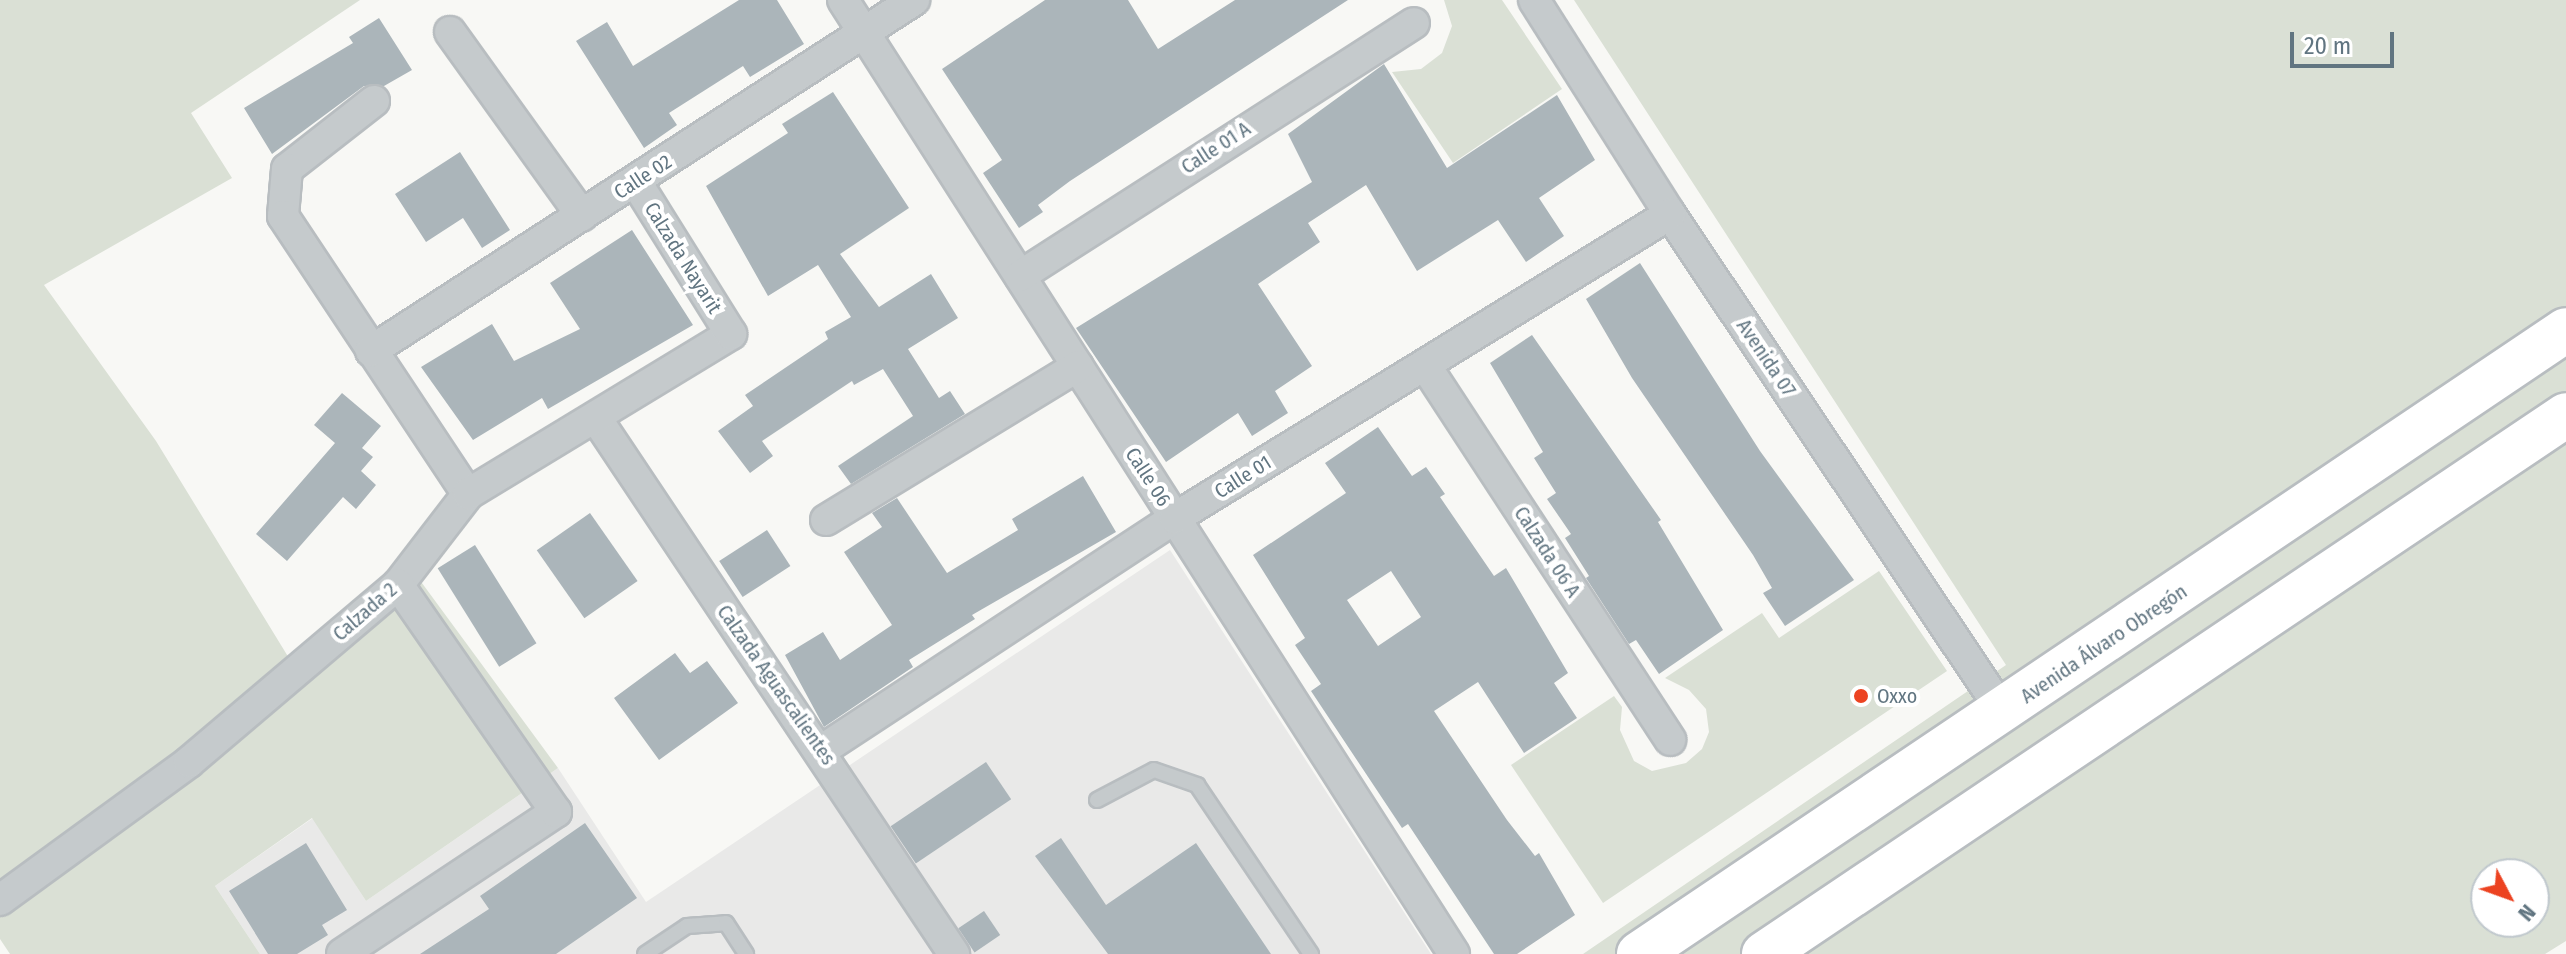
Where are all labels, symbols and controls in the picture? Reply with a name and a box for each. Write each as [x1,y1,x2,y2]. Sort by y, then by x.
scale bar [2294,16,2398,66]
text: 20 m [2304,32,2351,60]
street label: Calle 01 A [1177,117,1255,179]
street label: Calle 02 [610,150,676,204]
street label: Calzada Nayarit [639,198,727,318]
street label: Avenida 07 [1731,315,1801,401]
street label: Calle 06 [1120,443,1176,511]
street label: Calle 01 [1210,450,1276,504]
street label: Calzada 06 A [1509,502,1585,602]
street label: Calzada 2 [328,578,402,646]
street label: Avenida Álvaro Obregón [2016,579,2192,709]
street label: Calzada Aguascalientes [712,601,840,769]
place label: Oxxo [1877,684,1917,708]
marker: Oxxo [1852,687,1870,705]
north arrow [2470,858,2550,938]
text: N [2512,899,2541,927]

